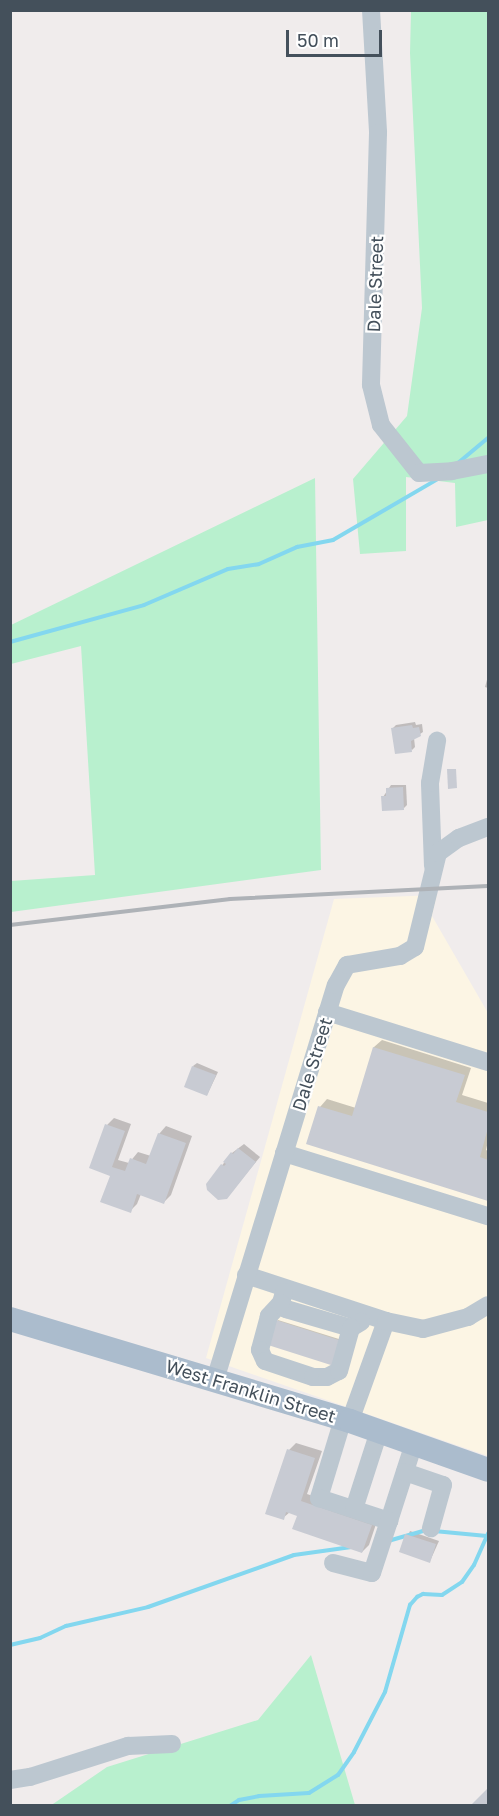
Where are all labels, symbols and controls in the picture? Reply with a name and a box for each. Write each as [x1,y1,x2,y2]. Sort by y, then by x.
scale bar [289,18,385,56]
text: 50 m [297,29,339,51]
street label: Dale Street [363,235,387,333]
street label: Dale Street [288,1015,336,1113]
street label: West Franklin Street [163,1355,339,1427]

